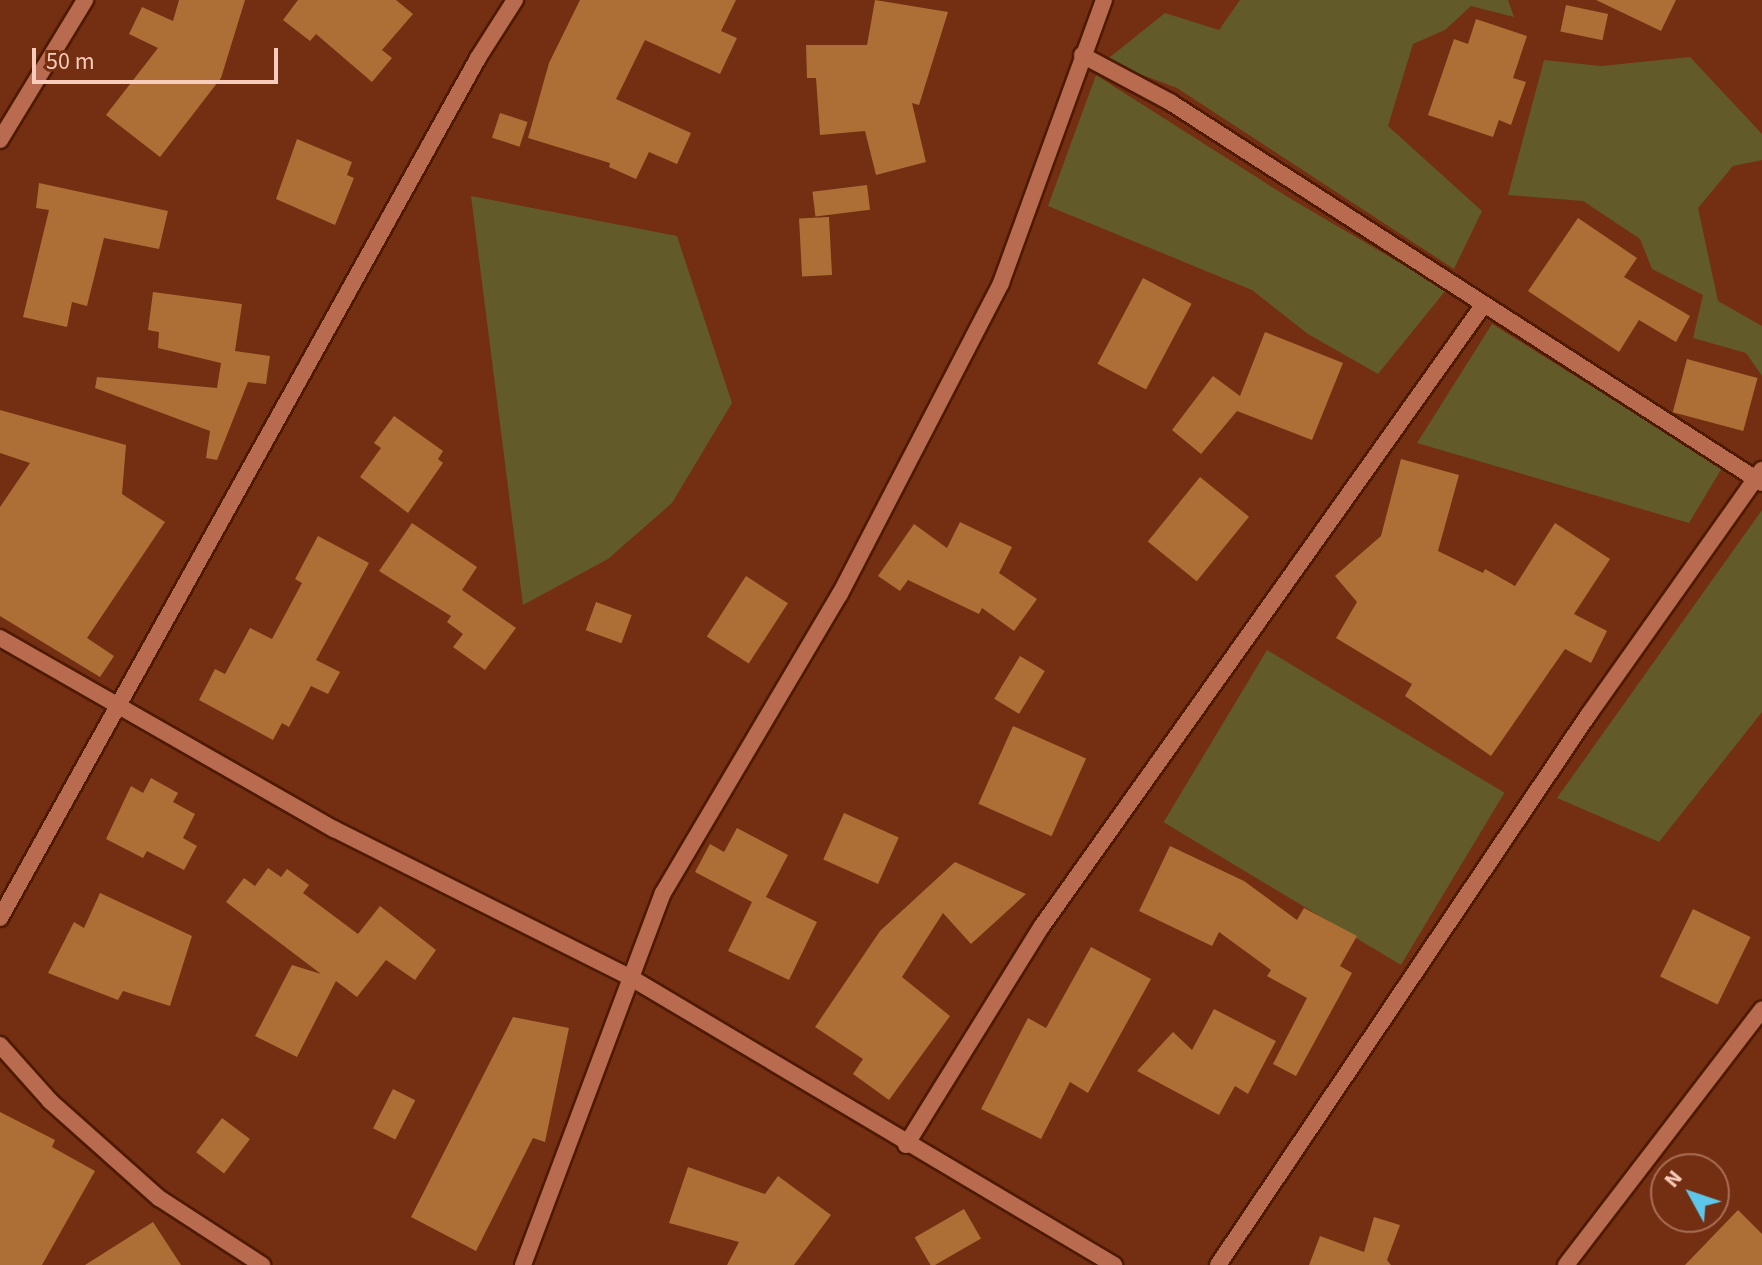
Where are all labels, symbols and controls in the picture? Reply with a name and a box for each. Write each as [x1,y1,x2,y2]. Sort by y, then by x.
scale bar [36,32,282,82]
text: 50 m [46,44,95,79]
north arrow [1650,1153,1730,1233]
text: N [1656,1163,1690,1195]

